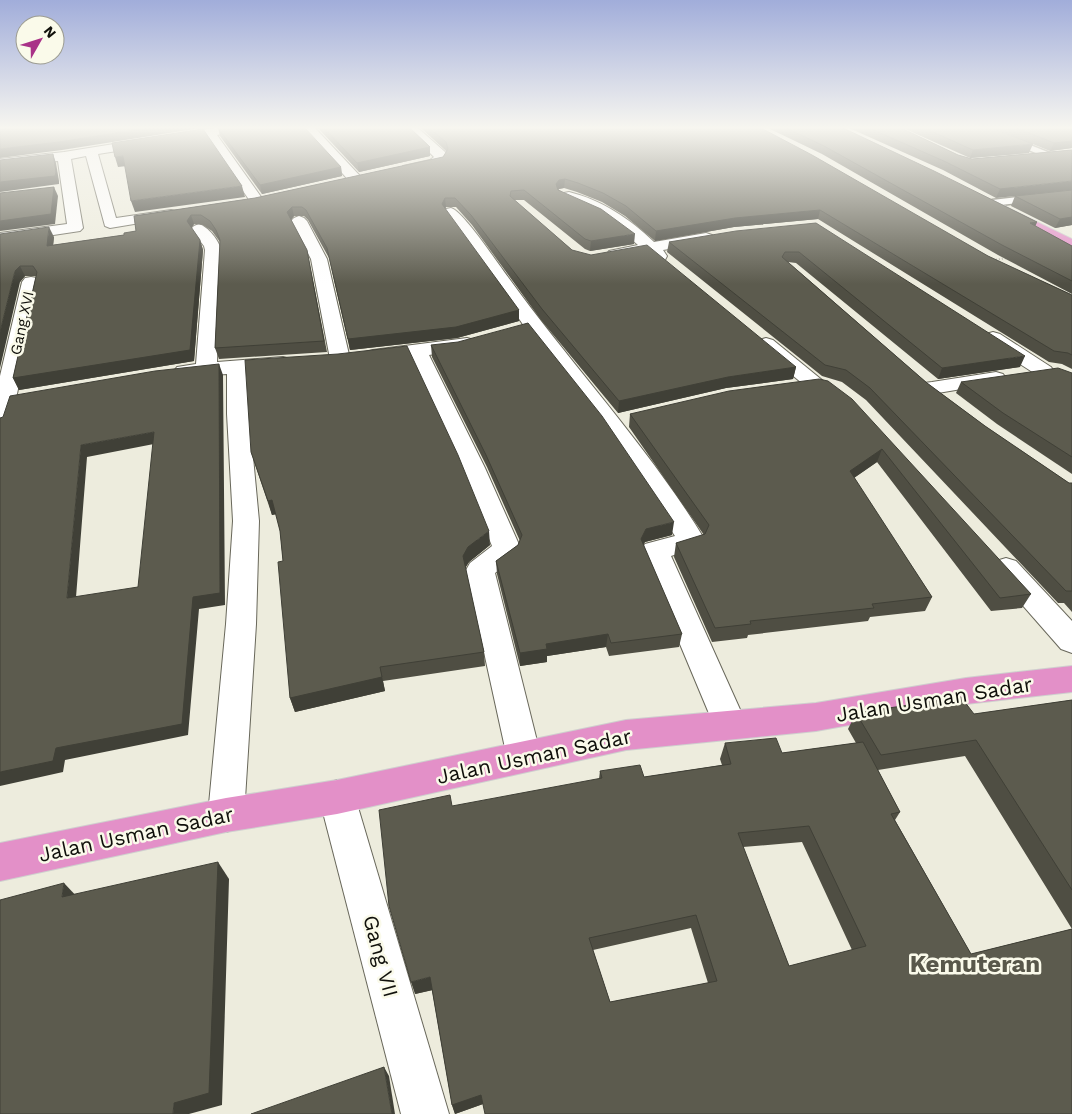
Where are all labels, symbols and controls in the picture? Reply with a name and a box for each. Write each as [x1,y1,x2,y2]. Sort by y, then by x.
north arrow [15,15,65,65]
text: N [41,23,60,41]
street label: Gang XVI [6,289,38,357]
street label: Jalan Usman Sadar [834,671,1034,727]
street label: Jalan Usman Sadar [434,723,634,789]
street label: Jalan Usman Sadar [36,801,236,867]
street label: Gang VII [358,912,404,1000]
district label: Kemuteran [910,950,1040,978]

